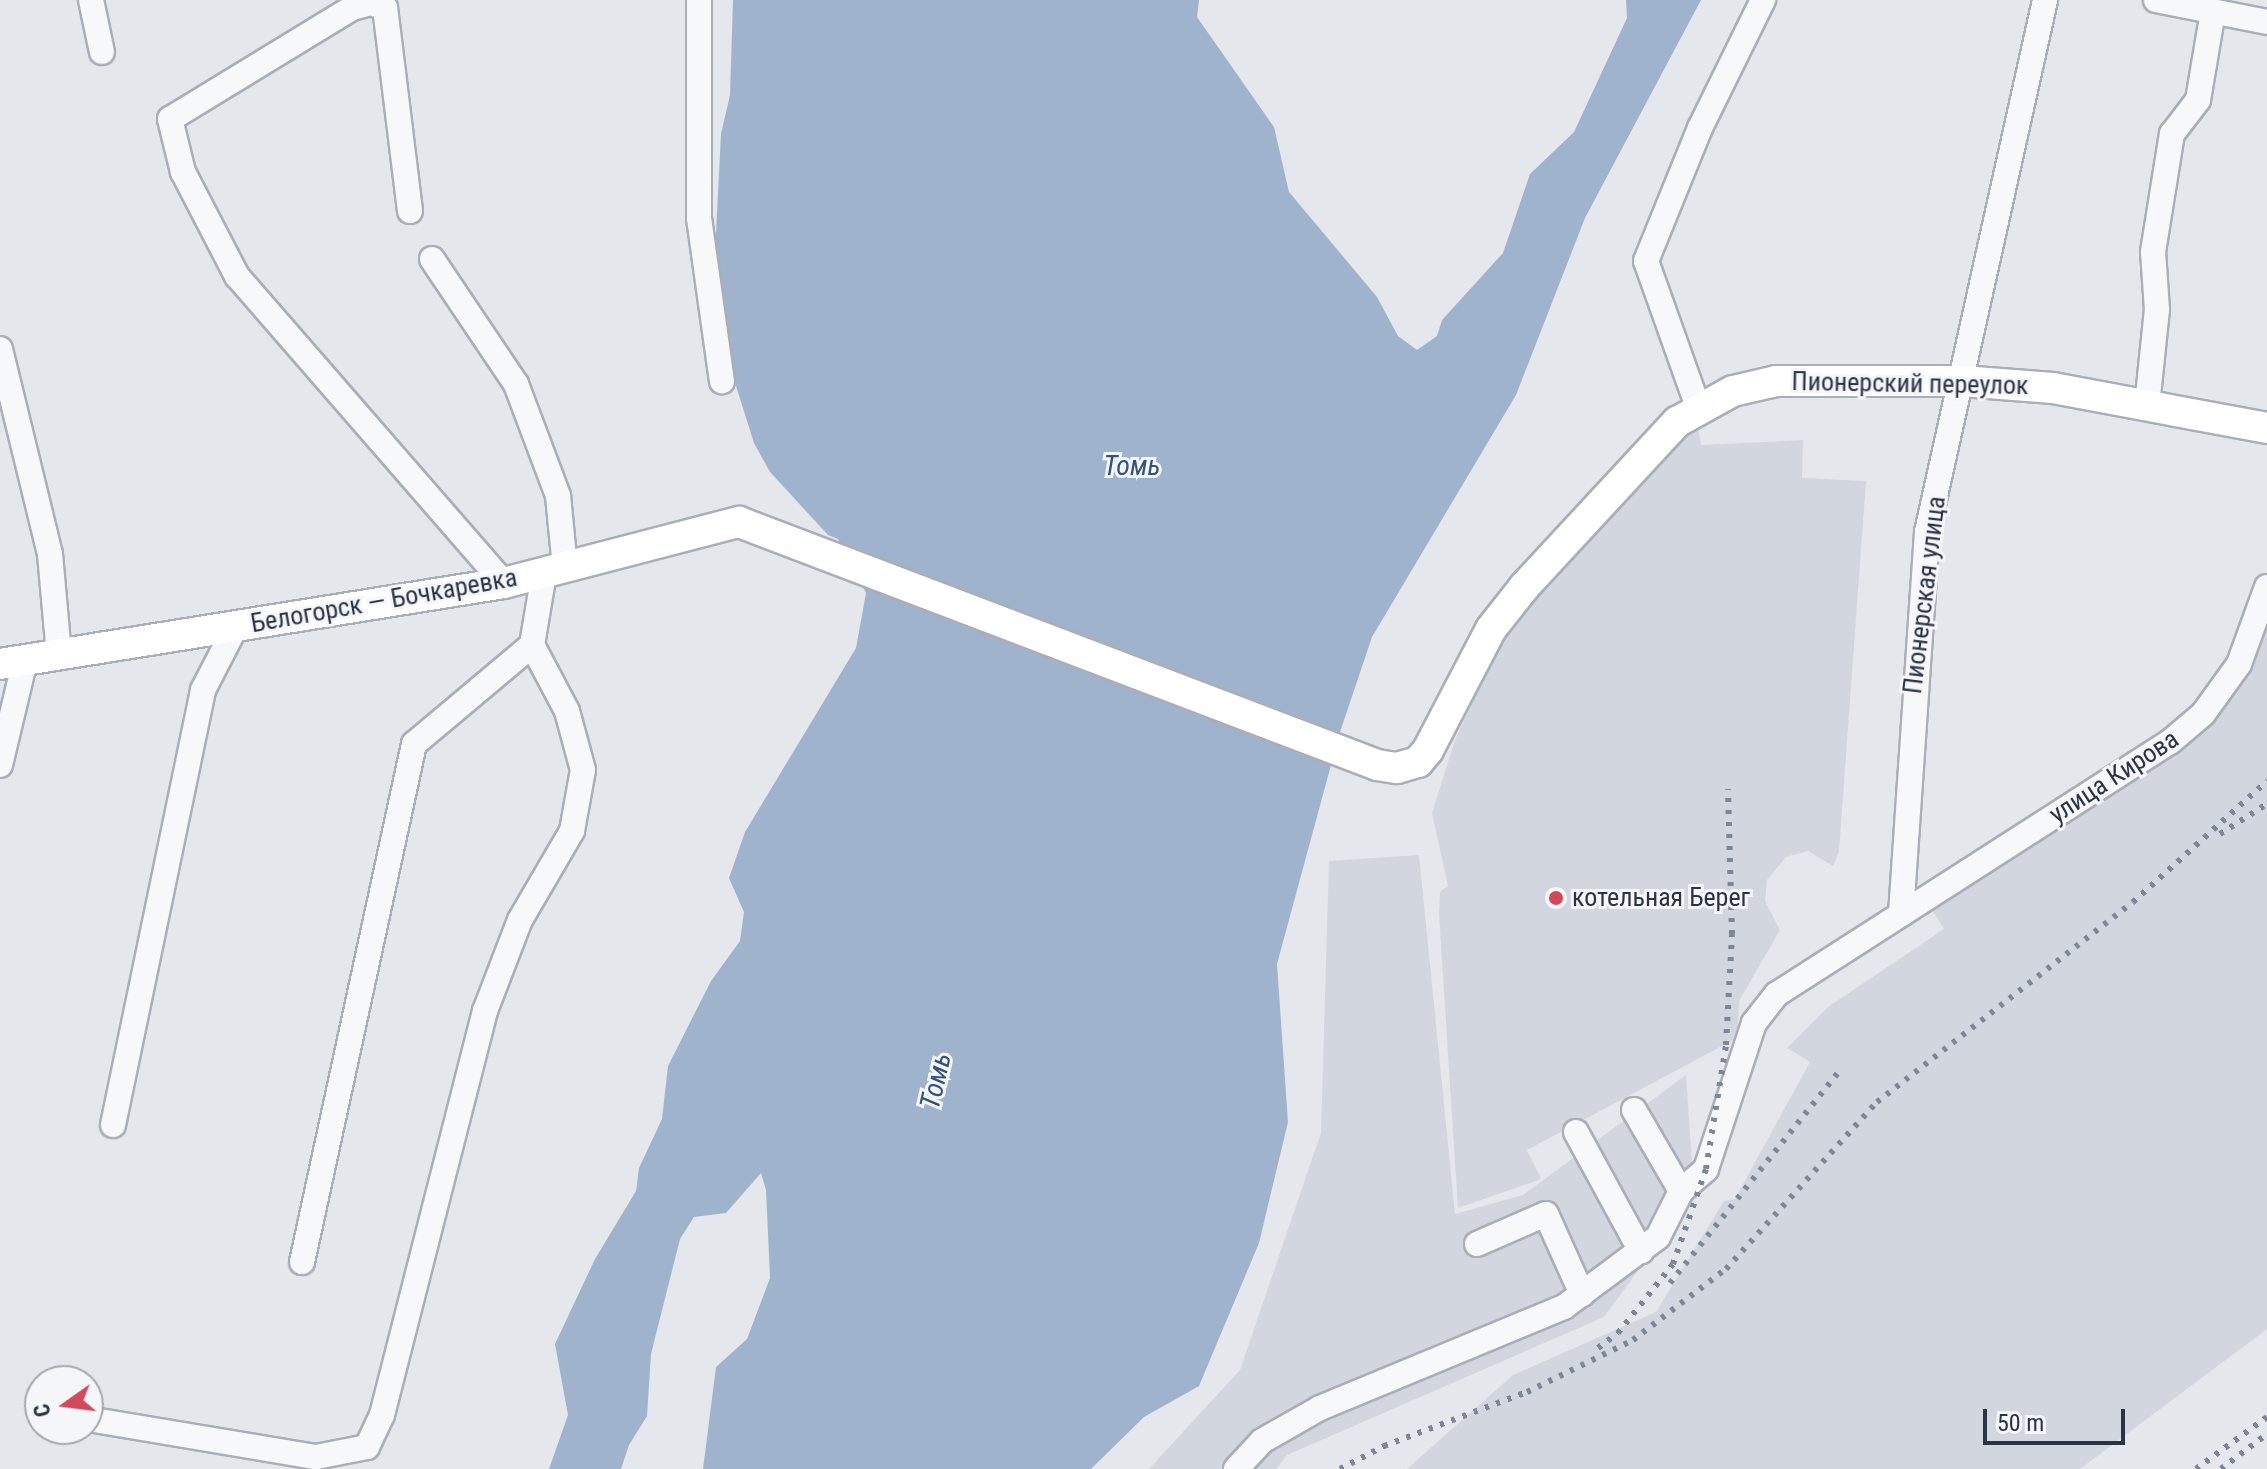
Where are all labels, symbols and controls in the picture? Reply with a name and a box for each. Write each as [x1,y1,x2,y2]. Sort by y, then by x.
street label: Пионерский переулок [1791,366,2029,402]
water label: Томь [1104,449,1160,483]
street label: Пионерская улица [1897,494,1953,696]
street label: Белогорск — Бочкаревка [248,562,520,640]
street label: улица Кирова [2044,724,2184,830]
place label: котельная Берег [1572,882,1750,914]
marker: котельная Берег [1547,889,1565,907]
water label: Томь [913,1049,959,1113]
north arrow [24,1365,104,1445]
scale bar [1987,1393,2129,1443]
text: С [29,1401,56,1420]
text: 50 m [1997,1409,2044,1437]

